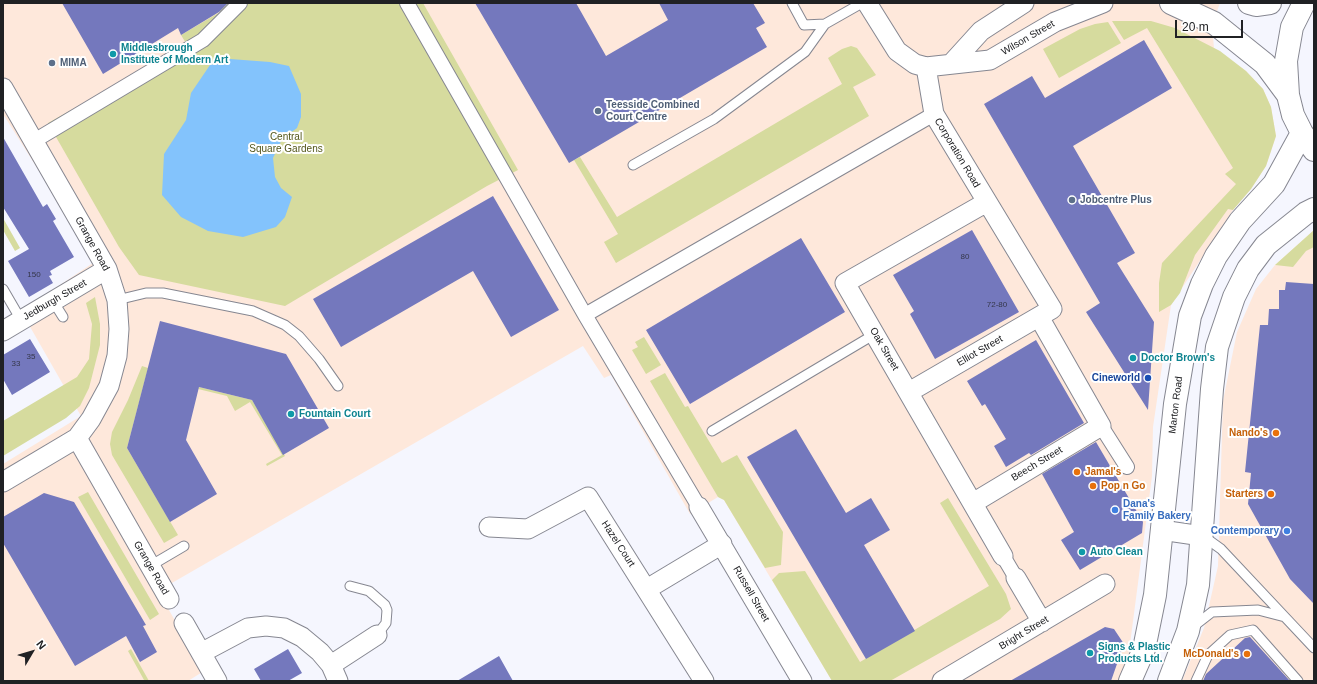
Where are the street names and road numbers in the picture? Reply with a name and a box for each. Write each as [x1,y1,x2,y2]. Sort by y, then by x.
street label: Wilson Street [999,18,1057,58]
street label: Corporation Road [932,116,982,190]
street label: Grange Road [72,215,112,273]
street label: Jedburgh Street [21,277,89,323]
street label: Oak Street [867,325,901,373]
street label: Elliot Street [955,333,1005,369]
street label: Marton Road [1167,376,1185,434]
street label: Beech Street [1009,444,1065,484]
street label: Hazel Court [599,519,637,569]
street label: Grange Road [131,539,171,597]
street label: Russell Street [730,564,772,624]
street label: Bright Street [997,614,1051,652]

